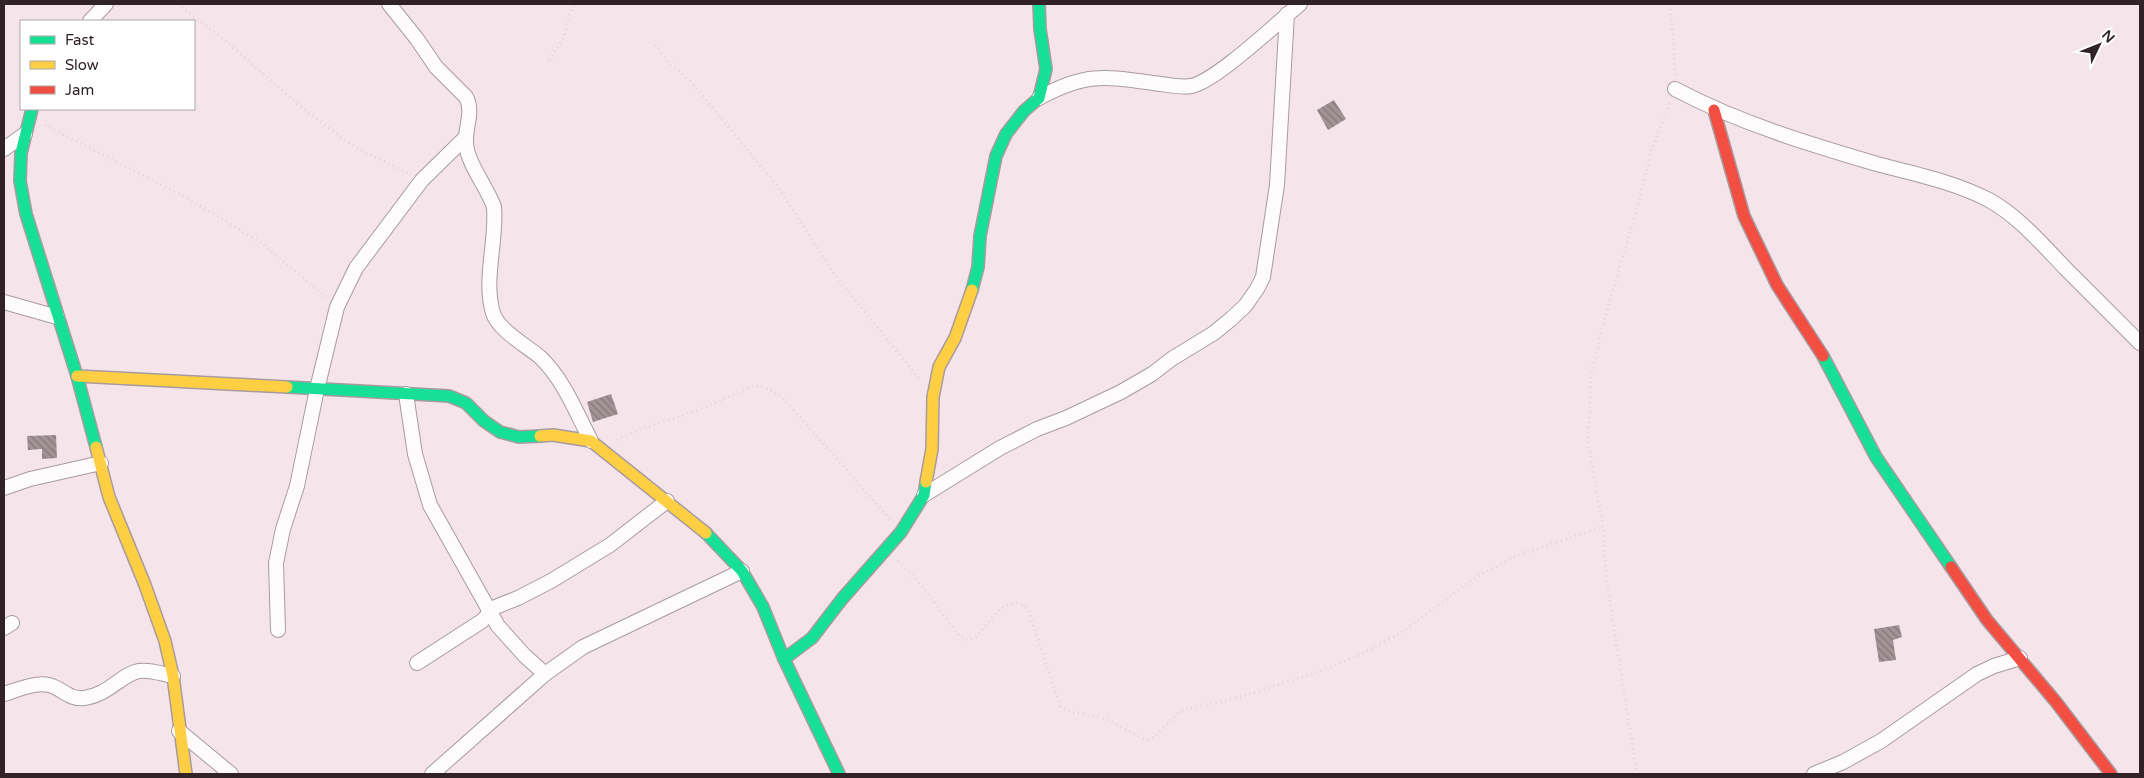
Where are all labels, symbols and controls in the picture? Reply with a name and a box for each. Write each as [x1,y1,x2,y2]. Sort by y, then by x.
legend [20,20,195,110]
north arrow [2074,20,2124,70]
text: N [2098,27,2118,46]
text: Fast [65,31,95,49]
text: Slow [65,56,99,74]
text: Jam [65,81,94,99]

